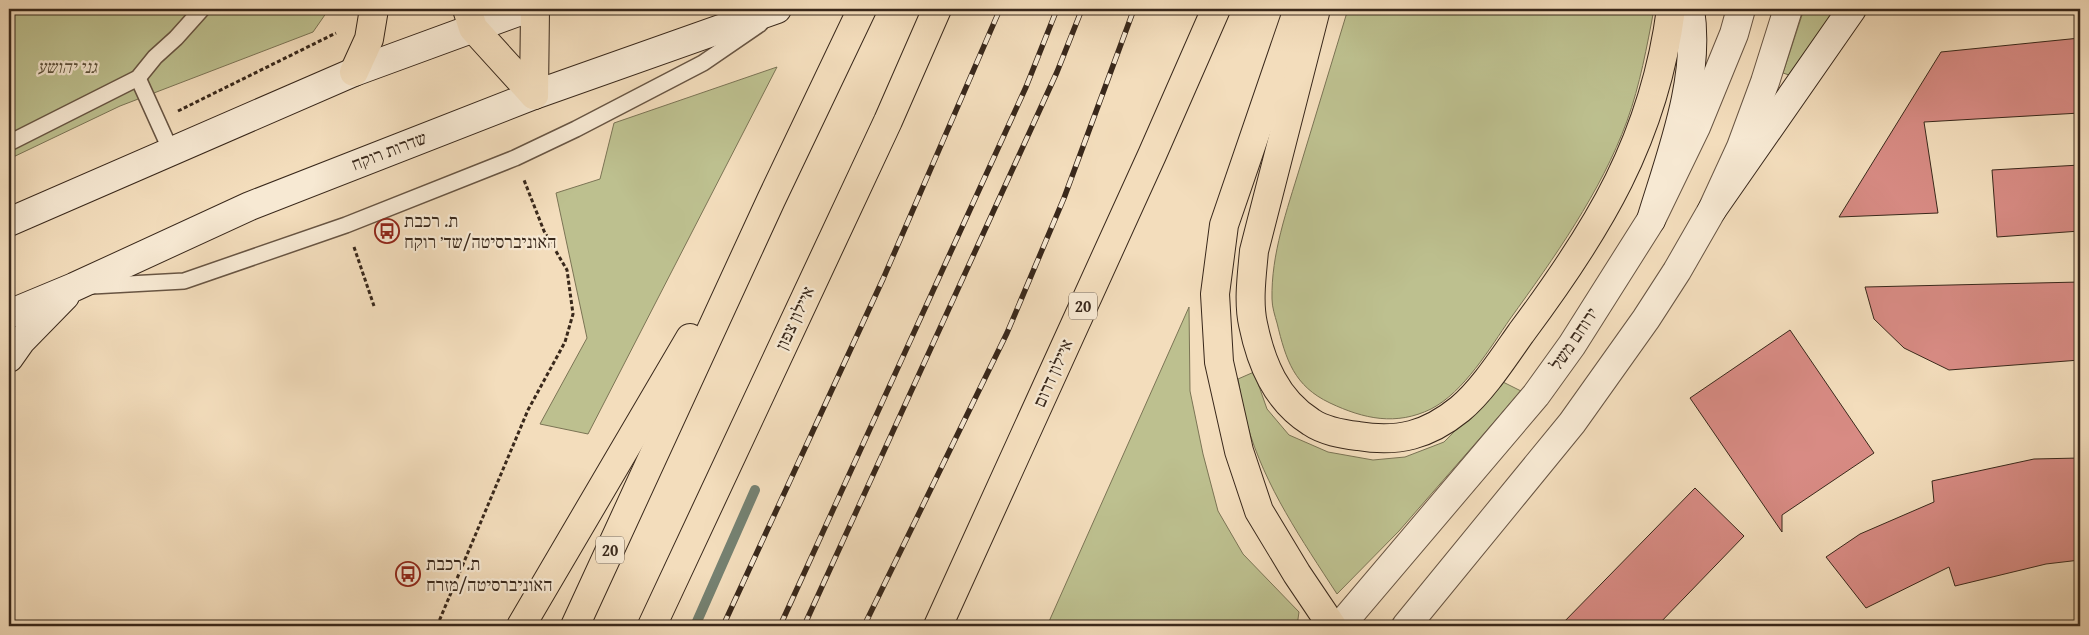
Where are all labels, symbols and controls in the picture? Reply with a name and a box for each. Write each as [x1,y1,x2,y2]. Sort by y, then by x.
park label: גני יהושע [37,53,98,80]
street label: שדרות רוקח [347,124,430,177]
place label: ת. רכבת האוניברסיטה/שד׳ רוקח [404,207,557,255]
bus stop icon: ת. רכבת האוניברסיטה/שד׳ רוקח [374,218,400,244]
street label: איילון צפון [768,281,821,354]
road number: 20 [1069,292,1097,320]
street label: ירוחם משל [1543,302,1605,376]
street label: איילון דרום [1026,334,1080,411]
road number: 20 [596,536,624,564]
place label: ת. רכבת האוניברסיטה/מזרח [426,550,553,598]
bus stop icon: ת. רכבת האוניברסיטה/מזרח [395,561,421,587]

